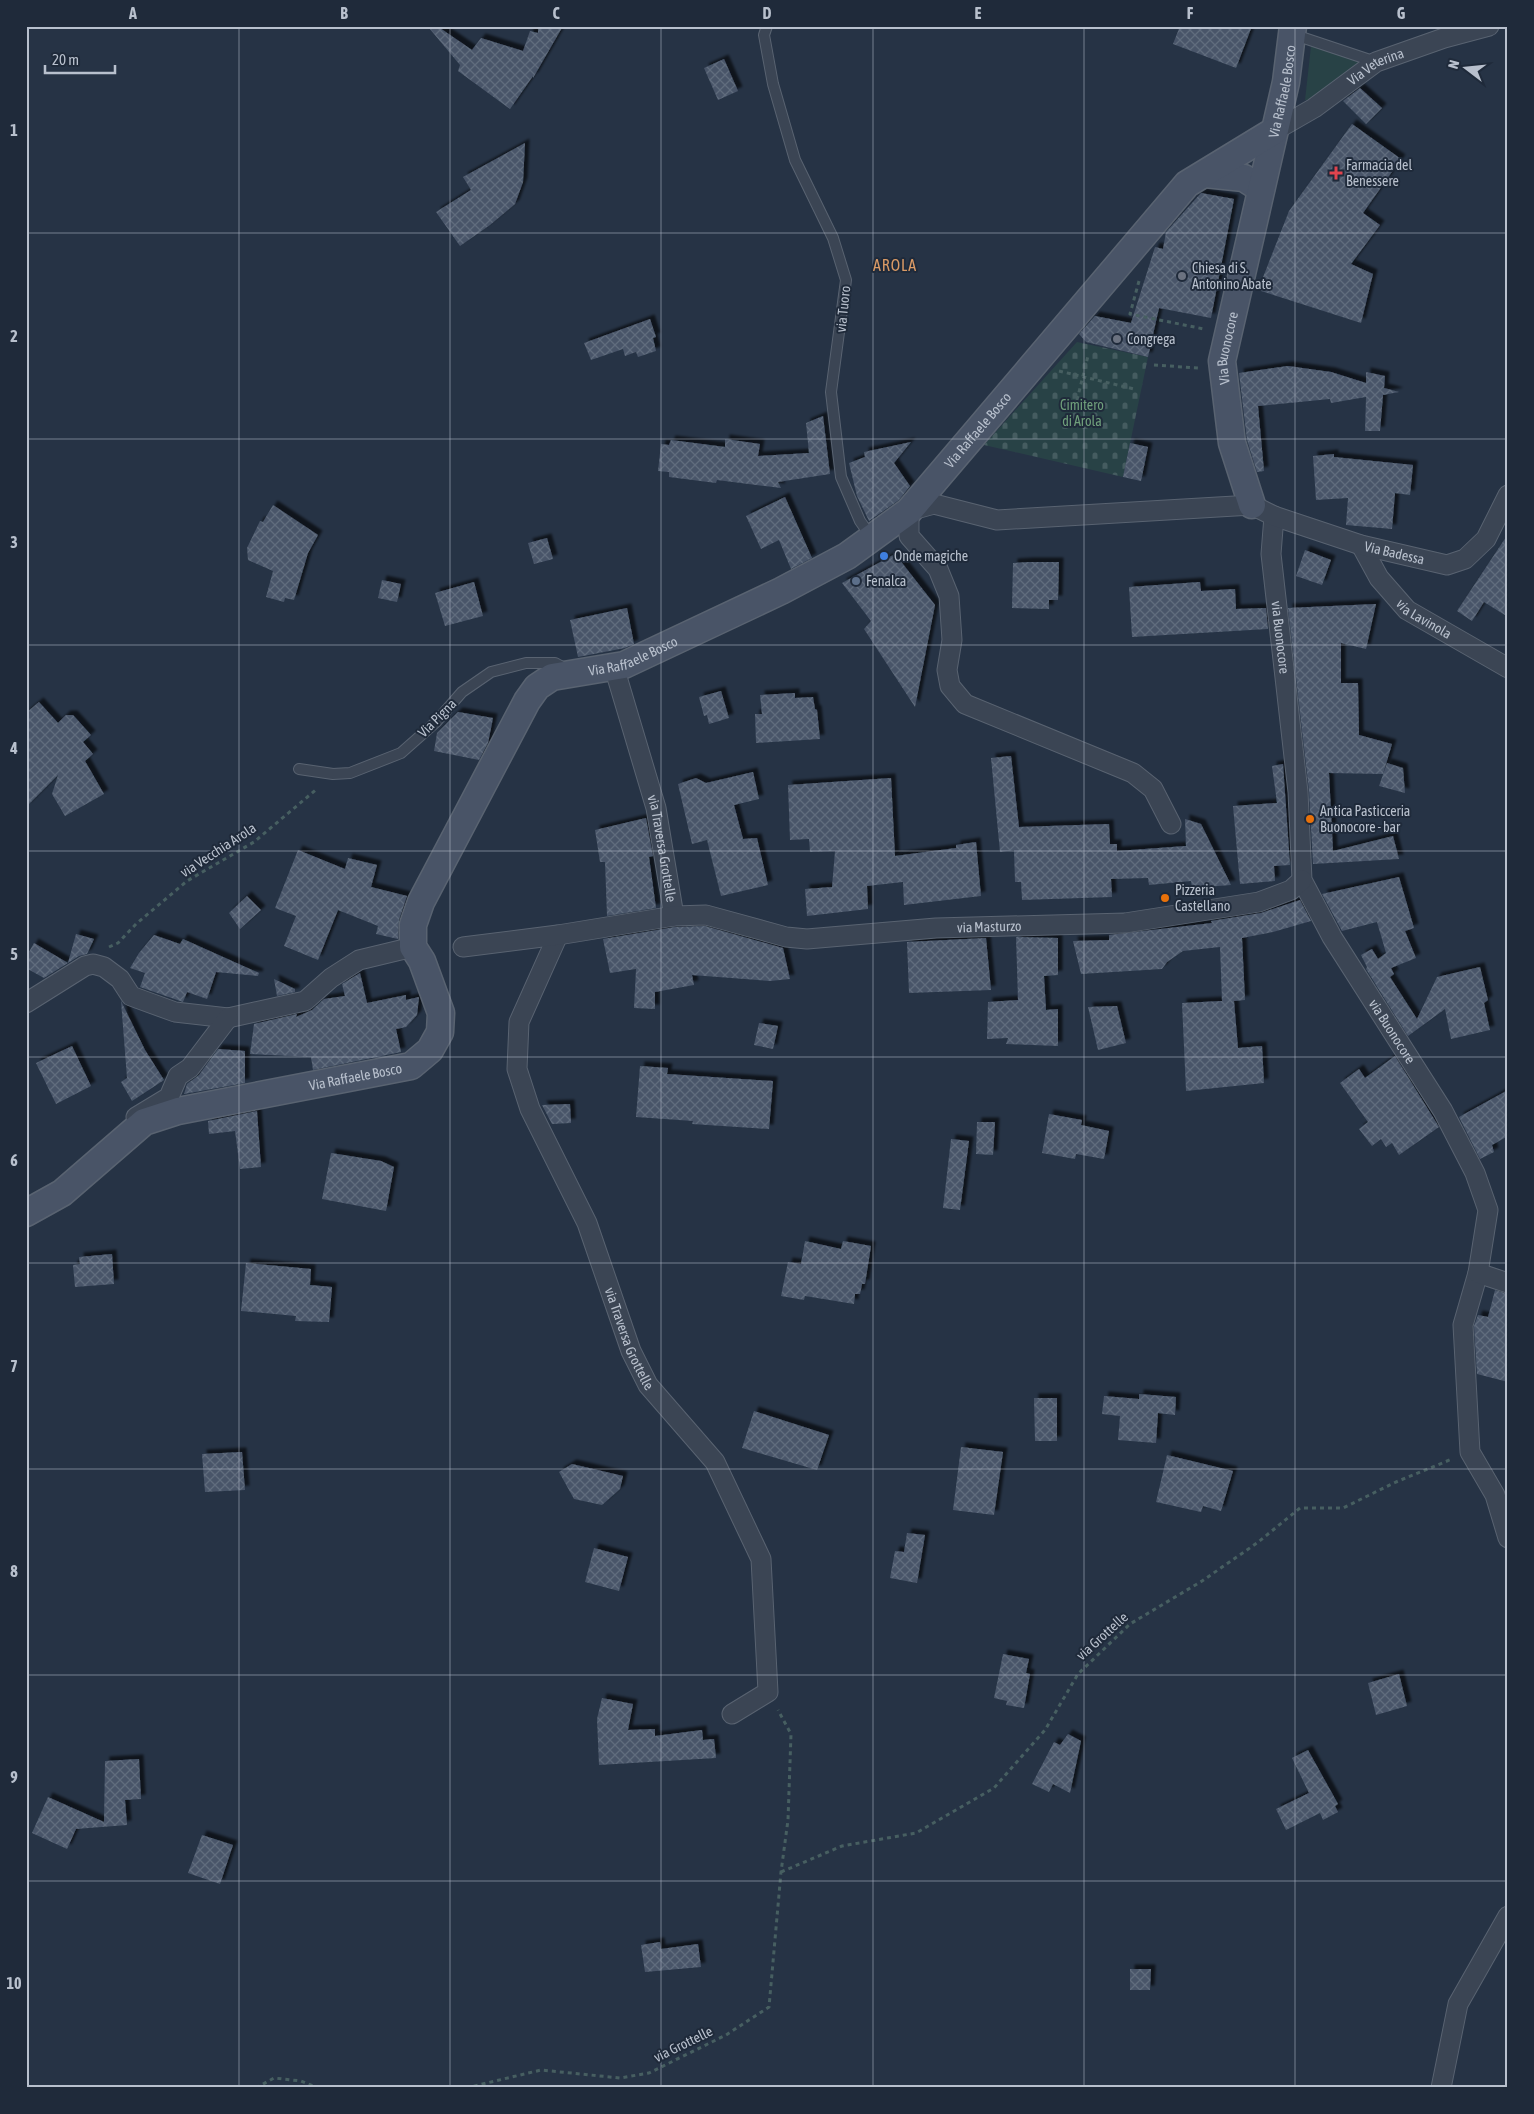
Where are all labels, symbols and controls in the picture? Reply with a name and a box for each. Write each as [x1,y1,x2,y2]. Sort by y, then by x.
text: A [128,4,137,22]
text: B [340,4,348,22]
text: C [552,4,560,22]
text: D [763,4,772,22]
text: E [975,4,982,22]
text: F [1187,4,1194,22]
text: G [1397,4,1406,22]
scale bar [45,42,115,74]
north arrow [1442,42,1492,92]
street label: Via Raffaele Bosco [1265,44,1299,140]
street label: Via Veterina [1344,45,1406,88]
text: 20 m [52,51,79,68]
text: N [1445,58,1462,71]
text: 1 [10,121,18,139]
place label: Farmacia del Benessere [1346,157,1412,189]
marker: Farmacia del Benessere [1330,167,1342,179]
district label: AROLA [873,256,917,274]
place label: Chiesa di S. Antonino Abate [1192,260,1272,292]
marker: Chiesa di S. Antonino Abate [1176,270,1188,282]
street label: via Tuoro [833,285,853,333]
street label: Via Buonocore [1214,310,1241,386]
text: 2 [10,327,18,345]
place label: Congrega [1127,331,1175,347]
marker: Congrega [1111,333,1123,345]
street label: Via Raffaele Bosco [941,389,1014,471]
park label: Cimitero di Arola [1060,397,1104,429]
text: 3 [10,533,18,551]
street label: Via Badessa [1363,538,1426,568]
place label: Onde magiche [894,548,968,564]
marker: Onde magiche [878,550,890,562]
place label: Fenalca [866,573,906,589]
marker: Fenalca [850,575,862,587]
street label: via Lavinola [1393,596,1454,642]
street label: via Buonocore [1268,600,1293,675]
street label: Via Raffaele Bosco [587,633,680,679]
street label: Via Pigna [414,695,460,741]
text: 4 [9,739,18,757]
street label: via Traversa Grottelle [644,793,680,903]
place label: Antica Pasticceria Buonocore - bar [1320,803,1410,835]
marker: Antica Pasticceria Buonocore - bar [1304,813,1316,825]
street label: via Vecchia Arola [177,820,259,880]
place label: Pizzeria Castellano [1175,882,1230,914]
marker: Pizzeria Castellano [1159,892,1171,904]
street label: via Masturzo [957,918,1022,935]
text: 5 [10,945,18,963]
street label: via Buonocore [1366,996,1419,1066]
street label: Via Raffaele Bosco [307,1060,403,1094]
text: 6 [10,1151,18,1169]
street label: via Traversa Grottelle [602,1285,657,1393]
text: 7 [10,1357,18,1375]
text: 8 [10,1562,18,1580]
street label: via Grottelle [1073,1609,1131,1663]
text: 9 [10,1768,18,1786]
text: 10 [6,1974,22,1992]
street label: via Grottelle [651,2023,715,2065]

